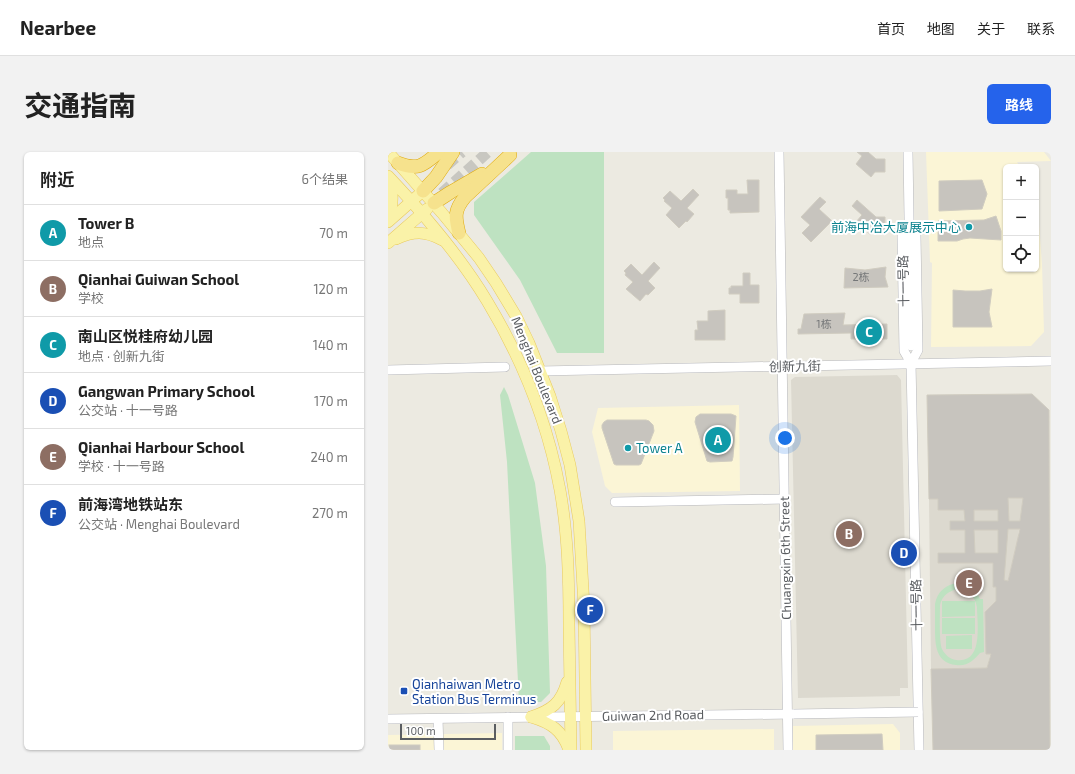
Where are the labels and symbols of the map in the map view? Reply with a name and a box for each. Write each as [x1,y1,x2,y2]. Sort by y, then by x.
place label: 前海中冶大厦展示中心 [831,219,961,235]
marker: 前海中冶大厦展示中心 [964,222,974,232]
street label: 十一号路 [895,255,911,307]
house number: 2栋 [852,270,870,283]
street label: Menghai Boulevard [508,314,566,426]
house number: 1栋 [816,317,832,330]
pin: C [856,317,882,347]
street label: 创新九街 [769,358,821,374]
pin: A [705,425,731,455]
your location [775,428,795,448]
place label: Tower A [636,440,683,456]
marker: Tower A [623,443,633,453]
street label: Chuangxin 6th Street [776,496,794,620]
pin: B [836,519,862,549]
pin: D [891,538,917,568]
pin: E [956,568,982,598]
street label: 十一号路 [908,579,924,631]
pin: F [577,595,603,625]
place label: Qianhaiwan Metro Station Bus Terminus [412,676,536,707]
marker: Qianhaiwan Metro Station Bus Terminus [399,686,409,696]
street label: Guiwan 2nd Road [602,706,704,724]
scale bar [400,722,496,741]

